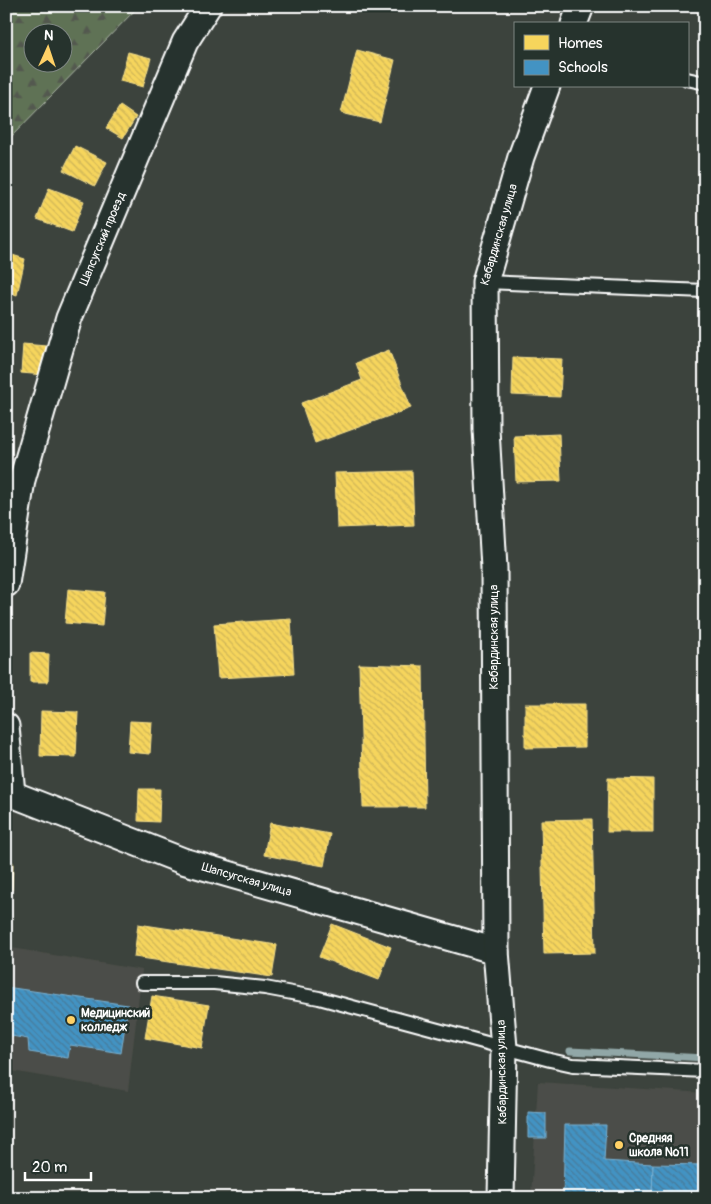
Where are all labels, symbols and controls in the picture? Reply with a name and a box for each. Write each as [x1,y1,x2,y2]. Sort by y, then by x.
north arrow [22,22,72,72]
legend [514,22,688,88]
text: N [43,27,54,44]
text: Homes [558,34,603,53]
text: Schools [558,58,608,77]
street label: Кабардинская улица [477,182,521,287]
street label: Шапсугский проезд [76,189,129,288]
street label: Кабардинская улица [487,584,502,689]
street label: Шапсугская улица [200,859,294,899]
place label: Медицинский колледж [81,1006,151,1035]
marker: Медицинский колледж [65,1014,77,1026]
street label: Кабардинская улица [494,1019,510,1125]
place label: Средняя школа №11 [629,1131,689,1160]
marker: Средняя школа №11 [613,1139,625,1151]
scale bar [25,1149,91,1181]
text: 20 m [32,1158,67,1177]

